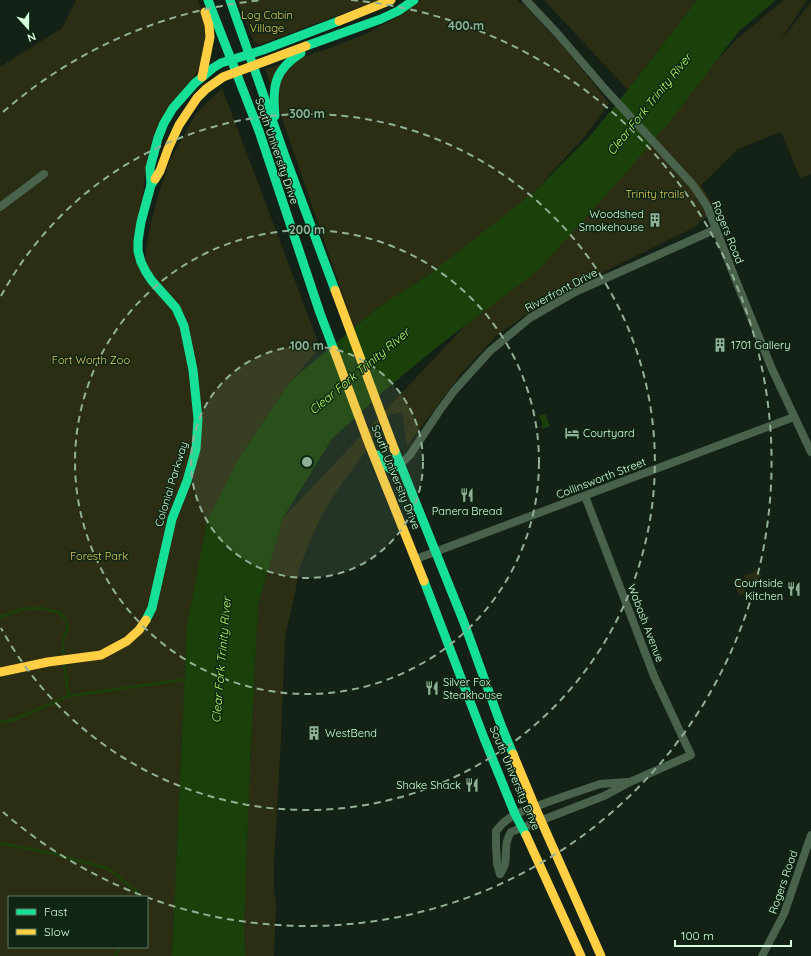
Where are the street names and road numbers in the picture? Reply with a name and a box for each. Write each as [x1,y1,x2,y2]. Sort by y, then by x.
street label: South University Drive [252,96,302,206]
street label: Rogers Road [709,199,747,265]
street label: Riverfront Drive [522,265,600,315]
street label: South University Drive [369,423,423,531]
street label: Colonial Parkway [151,440,191,528]
street label: Collinsworth Street [554,454,648,502]
street label: Wabash Avenue [625,582,667,664]
street label: South University Drive [487,724,543,832]
street label: Rogers Road [766,848,800,916]

